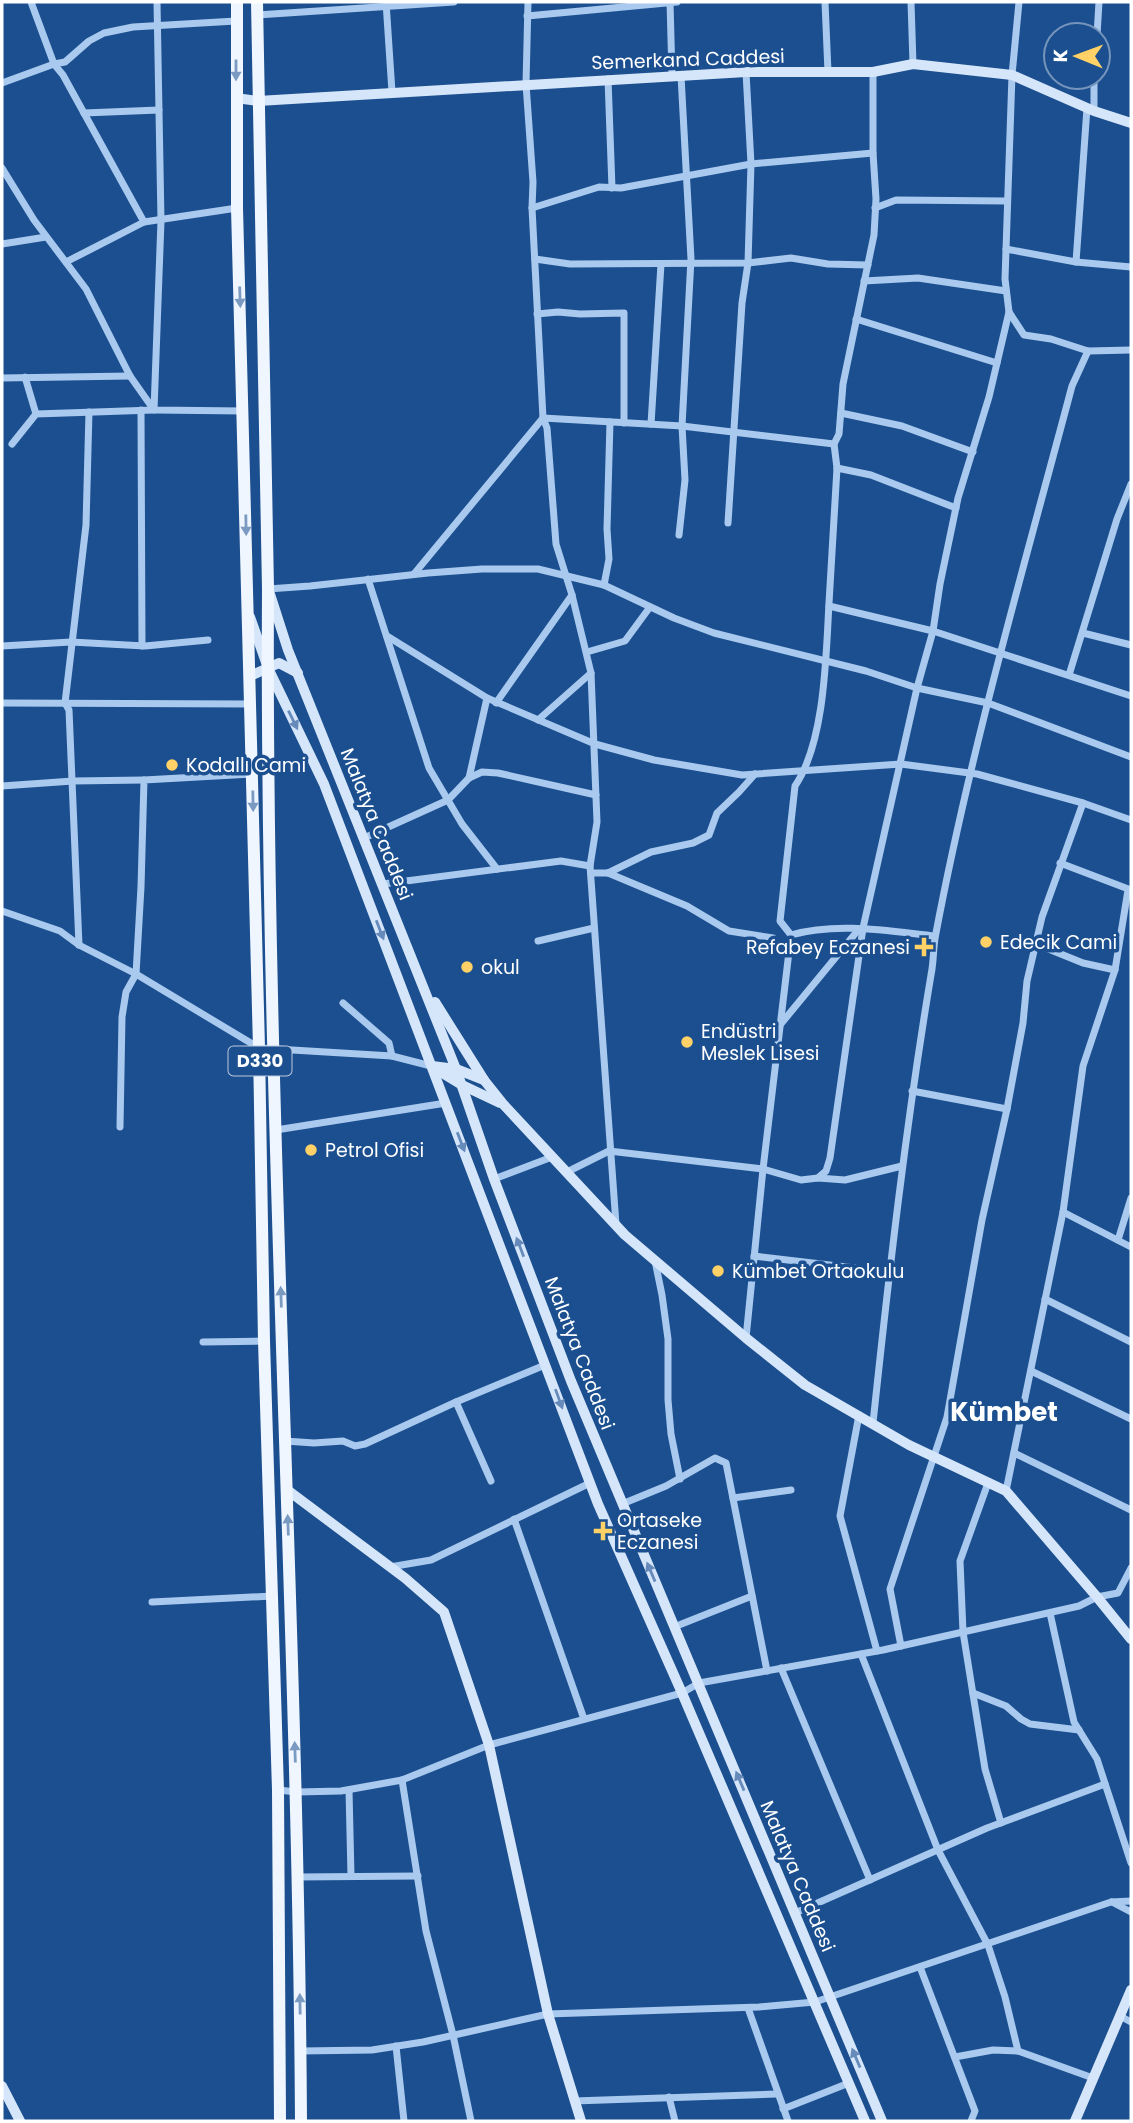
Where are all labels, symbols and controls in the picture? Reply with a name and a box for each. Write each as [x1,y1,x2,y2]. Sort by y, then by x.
north arrow [1042,21,1112,91]
street label: Semerkand Caddesi [591,43,785,76]
text: K [1047,49,1074,63]
one-way arrow [230,59,242,81]
one-way arrow [234,287,245,309]
one-way arrow [240,514,252,536]
one-way arrow [287,710,299,730]
street label: Malatya Caddesi [334,744,419,904]
place label: Kodallı Cami [186,752,306,779]
marker: Kodallı Cami [164,757,180,773]
one-way arrow [247,791,259,813]
one-way arrow [375,919,386,940]
place label: Edecik Cami [1000,929,1117,956]
place label: Refabey Eczanesi [746,934,910,961]
marker: Edecik Cami [978,934,994,950]
marker: Refabey Eczanesi [916,939,932,955]
place label: okul [481,954,520,981]
marker: okul [459,959,475,975]
place label: Endüstri Meslek Lisesi [701,1018,820,1067]
marker: Endüstri Meslek Lisesi [679,1034,695,1050]
road number: D330 [229,1046,292,1076]
one-way arrow [456,1132,467,1153]
place label: Petrol Ofisi [325,1137,424,1164]
marker: Petrol Ofisi [303,1142,319,1158]
one-way arrow [514,1236,525,1257]
place label: Kümbet Ortaokulu [732,1258,904,1285]
marker: Kümbet Ortaokulu [710,1263,726,1279]
street label: Malatya Caddesi [538,1273,621,1434]
one-way arrow [275,1286,286,1308]
one-way arrow [554,1389,565,1410]
district label: Kümbet [950,1394,1058,1430]
place label: Ortaseke Eczanesi [617,1507,702,1556]
one-way arrow [282,1513,293,1535]
marker: Ortaseke Eczanesi [595,1523,611,1539]
one-way arrow [645,1561,656,1582]
one-way arrow [290,1741,301,1763]
one-way arrow [734,1770,745,1791]
street label: Malatya Caddesi [753,1796,842,1956]
one-way arrow [294,1993,306,2015]
one-way arrow [850,2048,861,2069]

